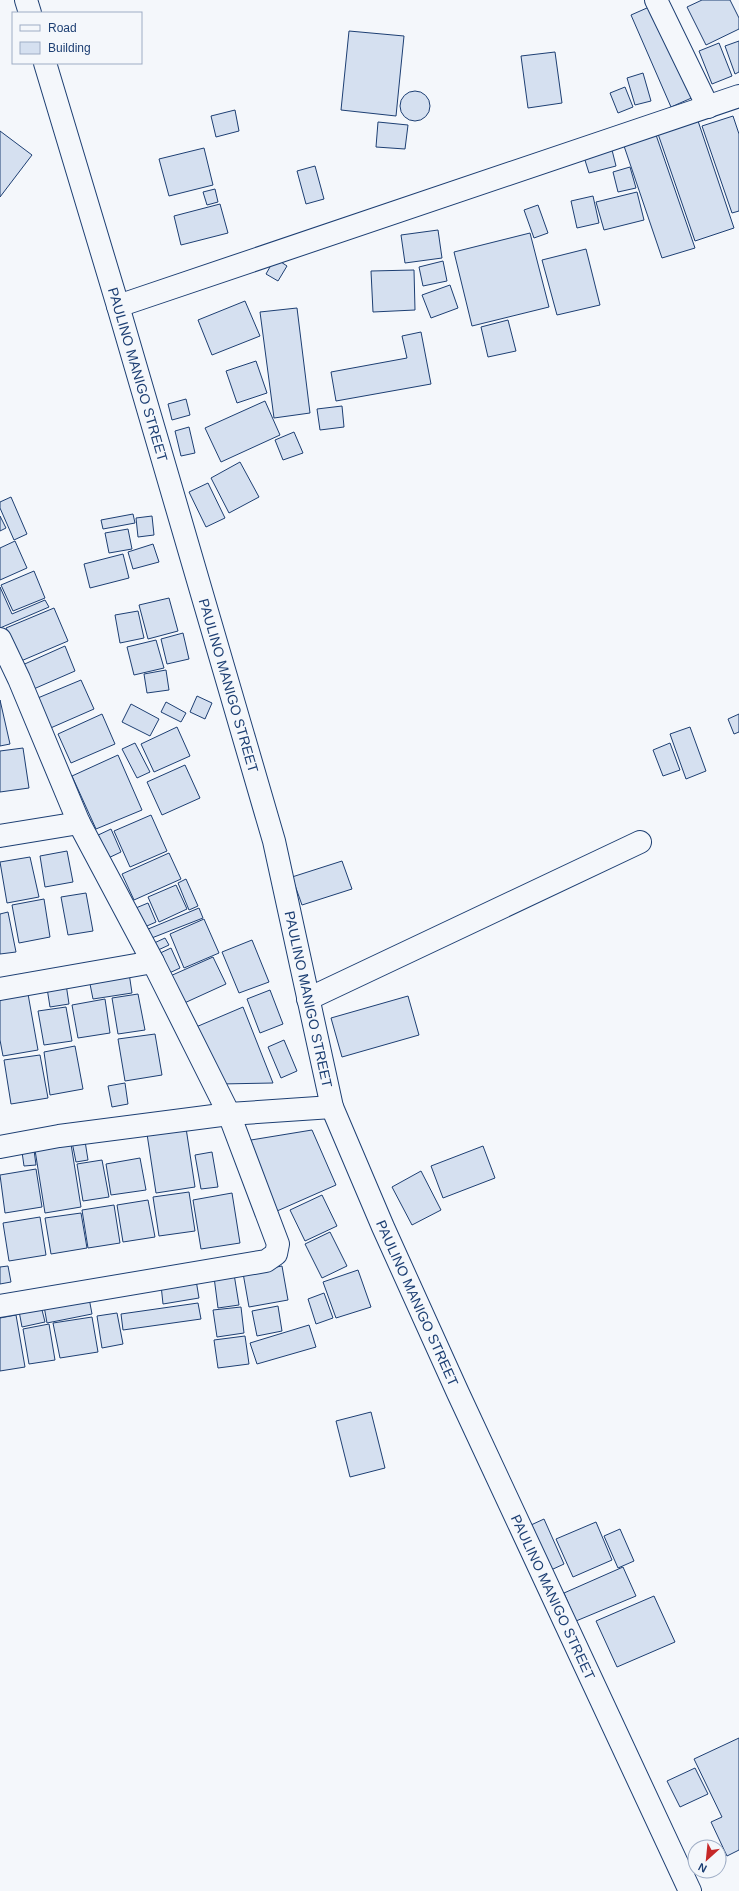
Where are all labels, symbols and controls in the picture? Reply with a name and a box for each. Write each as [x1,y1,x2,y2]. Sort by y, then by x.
legend [12,12,142,64]
text: Road [48,21,77,35]
text: Building [48,41,91,55]
street label: PAULINO MANIGO STREET [105,286,171,464]
street label: PAULINO MANIGO STREET [196,597,262,775]
street label: PAULINO MANIGO STREET [281,909,336,1090]
street label: PAULINO MANIGO STREET [373,1218,462,1389]
street label: PAULINO MANIGO STREET [508,1512,599,1683]
north arrow [687,1839,727,1879]
text: N [696,1861,709,1875]

